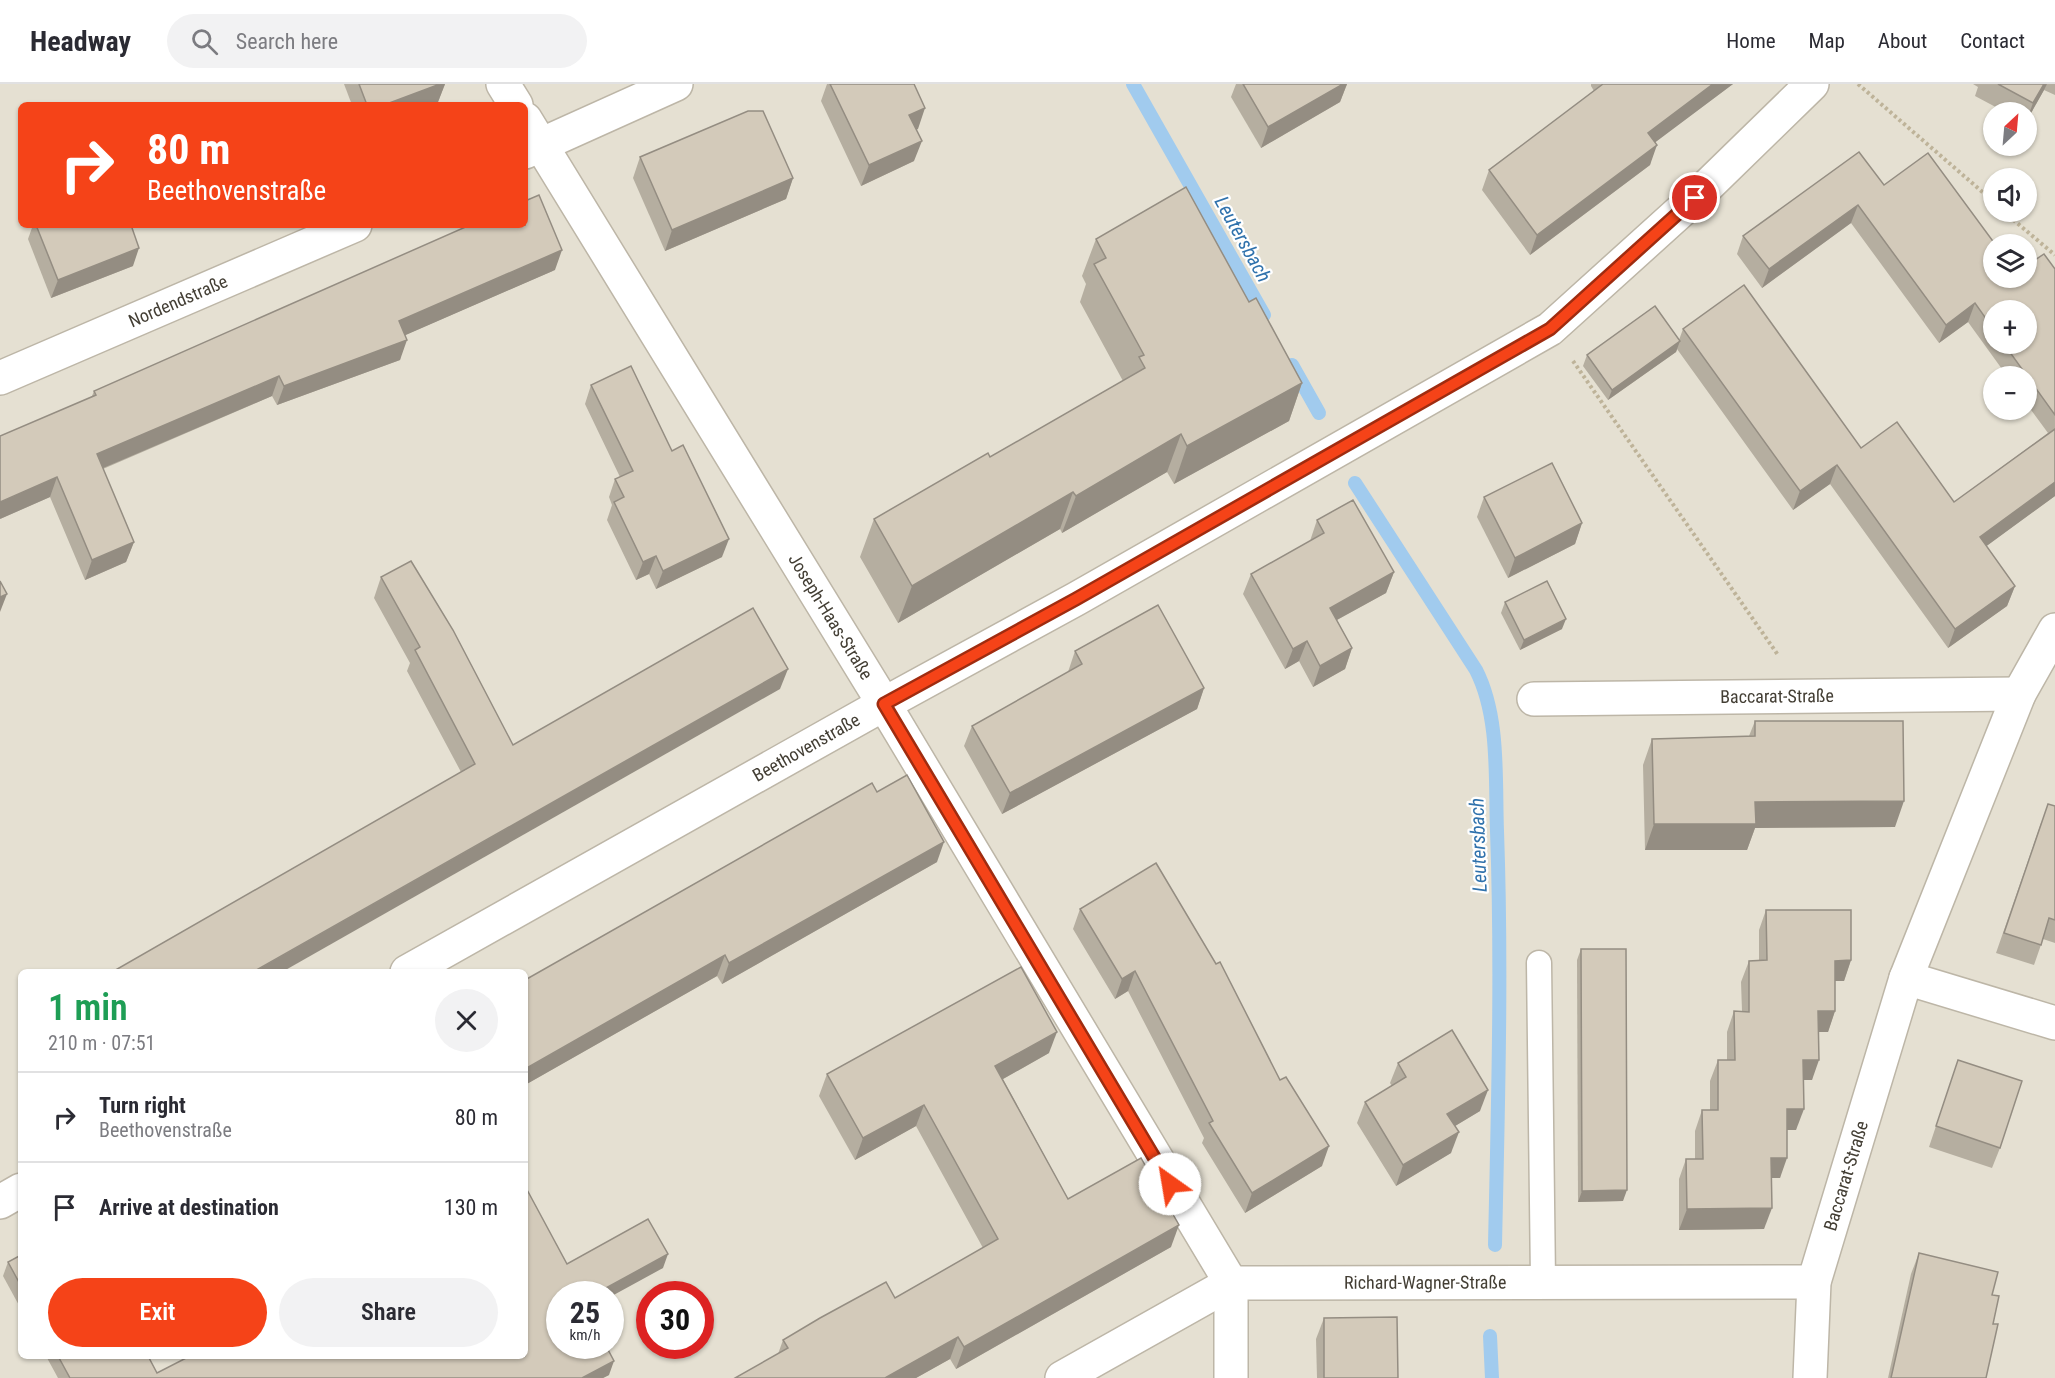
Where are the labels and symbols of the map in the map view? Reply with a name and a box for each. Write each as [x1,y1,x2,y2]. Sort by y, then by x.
north arrow [1983,102,2037,156]
pin [1669,172,1720,223]
water label: Leutersbach [1210,192,1276,286]
street label: Nordendstraße [125,270,231,331]
street label: Joseph-Haas-Straße [784,550,877,683]
street label: Baccarat-Straße [1720,685,1834,707]
street label: Beethovenstraße [749,709,863,786]
water label: Leutersbach [1464,797,1492,893]
street label: Baccarat-Straße [1819,1118,1872,1233]
position arrow [1138,1152,1202,1216]
street label: Richard-Wagner-Straße [1344,1272,1506,1293]
speed limit sign: 30 [636,1281,714,1359]

